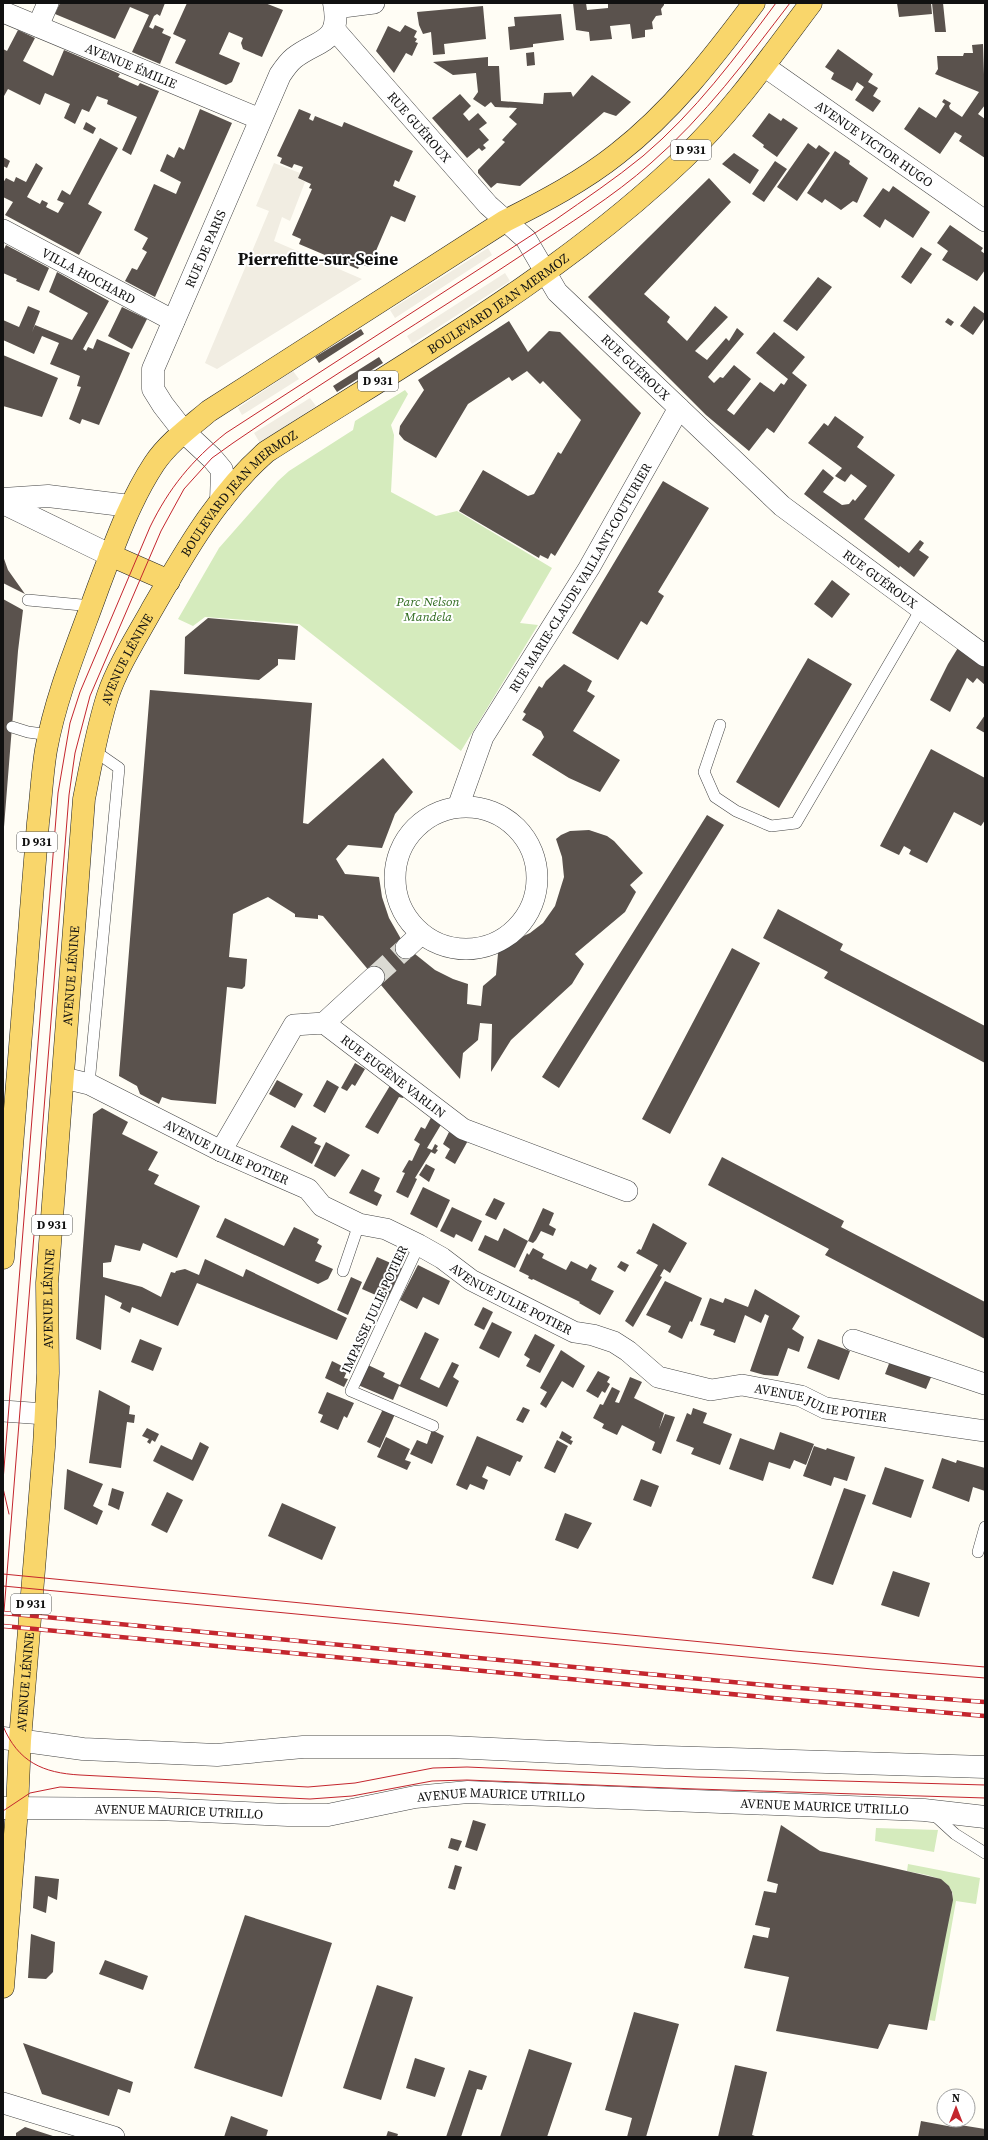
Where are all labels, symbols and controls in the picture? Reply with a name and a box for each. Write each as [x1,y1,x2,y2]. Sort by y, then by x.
street label: AVENUE ÉMILIE [83,39,180,93]
street label: RUE GUÉROUX [384,88,455,167]
street label: AVENUE VICTOR HUGO [812,97,936,191]
road number: D 931 [671,140,711,160]
street label: RUE DE PARIS [181,207,230,290]
street label: VILLA HOCHARD [38,244,138,308]
district label: Pierrefitte-sur-Seine [238,247,398,271]
street label: BOULEVARD JEAN MERMOZ [424,250,572,358]
street label: RUE GUÉROUX [597,331,674,404]
road number: D 931 [358,371,398,391]
street label: BOULEVARD JEAN MERMOZ [177,426,300,560]
street label: RUE MARIE-CLAUDE VAILLANT-COUTURIER [505,460,656,696]
street label: RUE GUÉROUX [839,546,921,613]
park label: Parc Nelson Mandela [395,593,460,625]
street label: AVENUE LÉNINE [97,611,157,707]
road number: D 931 [17,832,57,852]
street label: AVENUE LÉNINE [59,925,83,1026]
street label: RUE EUGÈNE VARLIN [337,1031,449,1122]
street label: AVENUE JULIE POTIER [161,1115,292,1189]
road number: D 931 [32,1215,72,1235]
street label: IMPASSE JULIE POTIER [337,1242,412,1376]
street label: AVENUE LÉNINE [39,1248,59,1349]
street label: AVENUE JULIE POTIER [447,1259,575,1339]
street label: AVENUE JULIE POTIER [753,1380,888,1426]
road number: D 931 [11,1594,51,1614]
street label: AVENUE LÉNINE [13,1631,38,1732]
street label: AVENUE MAURICE UTRILLO [416,1784,585,1806]
street label: AVENUE MAURICE UTRILLO [740,1795,909,1818]
street label: AVENUE MAURICE UTRILLO [95,1801,264,1823]
north arrow [936,2088,976,2128]
text: N [952,2091,960,2106]

